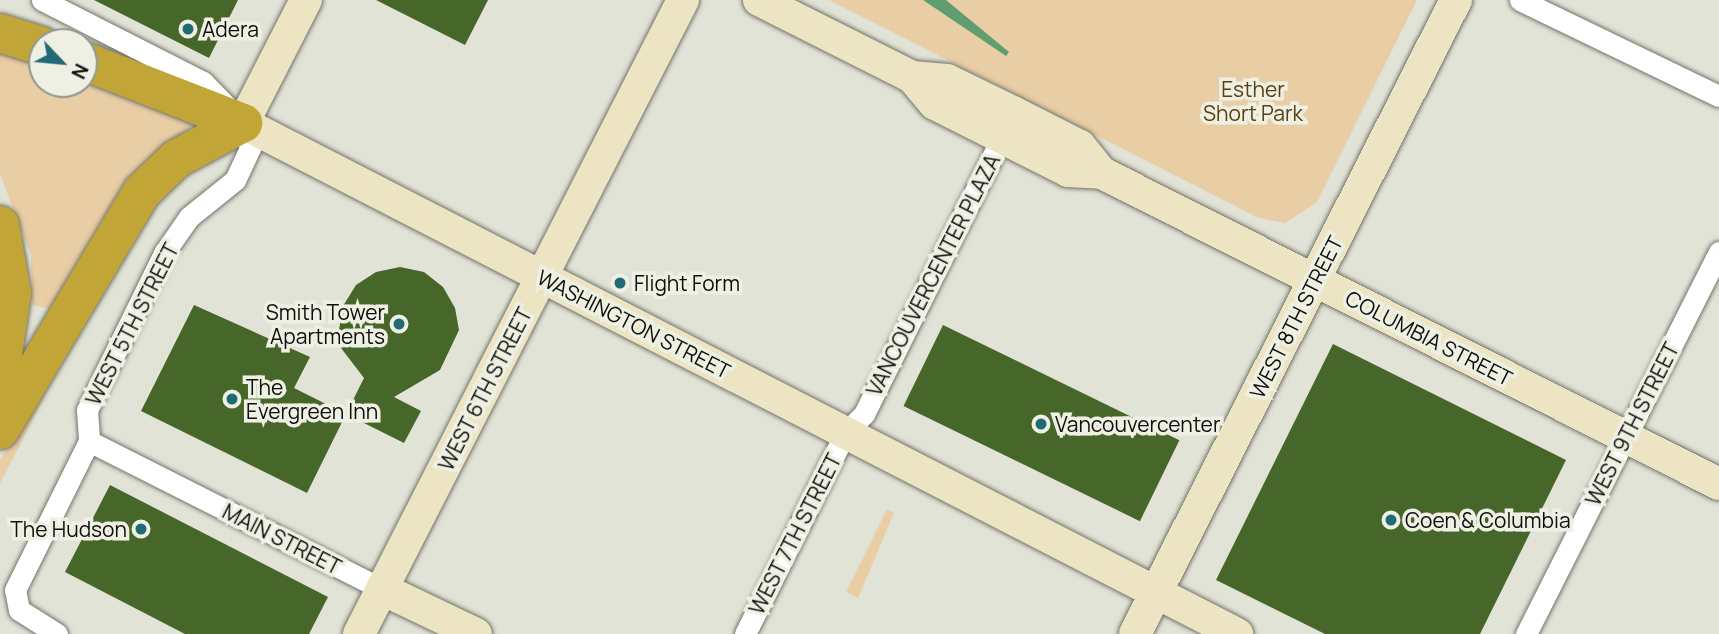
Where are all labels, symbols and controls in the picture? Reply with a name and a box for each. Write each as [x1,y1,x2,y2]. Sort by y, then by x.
place label: Adera [202,16,259,42]
marker: Adera [180,21,196,37]
north arrow [28,28,98,98]
text: N [65,59,95,83]
park label: Esther Short Park [1203,76,1303,126]
street label: VANCOUVERCENTER PLAZA [861,150,1005,400]
street label: WEST 8TH STREET [1244,231,1348,403]
street label: WEST 5TH STREET [80,238,184,410]
street label: WASHINGTON STREET [533,264,735,384]
place label: Flight Form [634,270,740,296]
marker: Flight Form [612,275,628,291]
street label: COLUMBIA STREET [1341,285,1517,391]
place label: Smith Tower Apartments [266,299,385,349]
street label: WEST 6TH STREET [433,303,537,475]
marker: Smith Tower Apartments [391,316,407,332]
street label: WEST 9TH STREET [1580,338,1684,510]
place label: The Evergreen Inn [246,374,378,424]
marker: The Evergreen Inn [224,391,240,407]
place label: Vancouvercenter [1055,411,1220,437]
marker: Vancouvercenter [1033,416,1049,432]
street label: WEST 7TH STREET [743,449,847,619]
street label: MAIN STREET [219,498,345,580]
place label: Coen & Columbia [1405,507,1571,533]
marker: Coen & Columbia [1383,512,1399,528]
place label: The Hudson [10,516,127,542]
marker: The Hudson [133,521,149,537]

